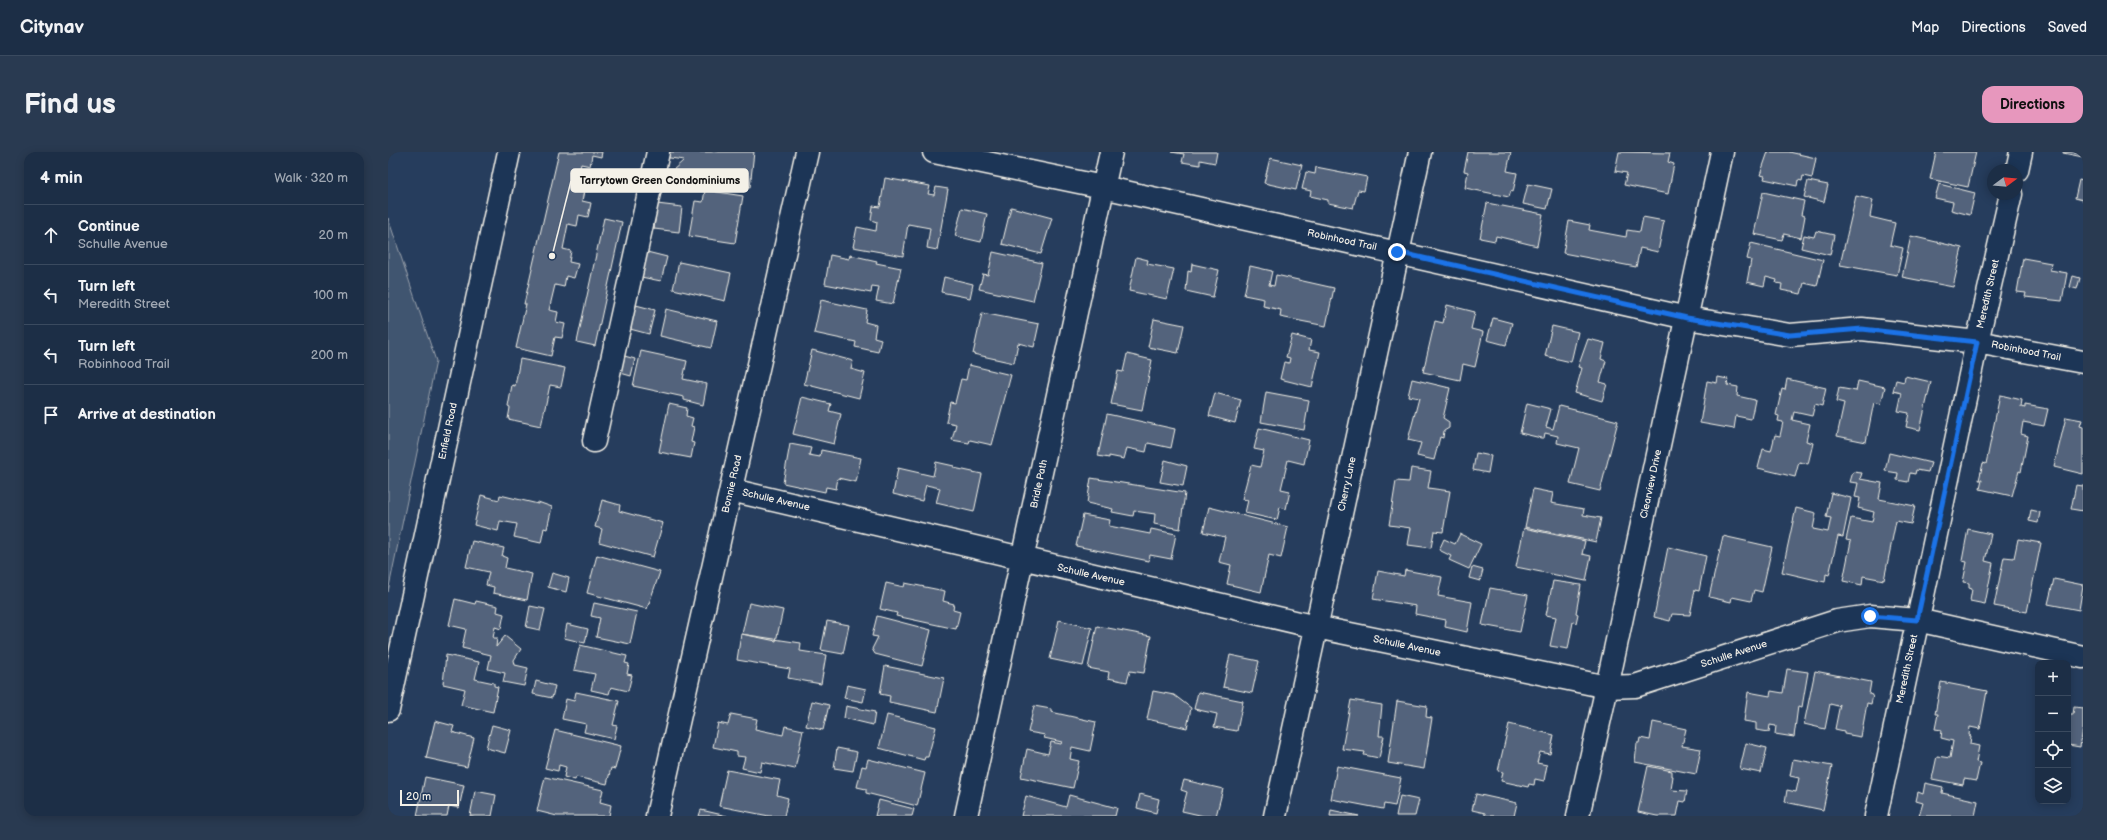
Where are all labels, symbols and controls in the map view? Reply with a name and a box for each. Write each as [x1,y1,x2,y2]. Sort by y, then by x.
text: Citynav [20,16,84,39]
text: Map [1911,19,1939,36]
text: Directions [1961,19,2026,36]
text: Saved [2048,19,2087,36]
button: Directions [1982,86,2083,123]
text: Find us [24,88,116,121]
north arrow [1987,164,2023,200]
text: 4 min [40,168,83,188]
callout: Tarrytown Green Condominiums [571,169,748,192]
text: Walk · 320 m [274,170,348,186]
text: Tarrytown Green Condominiums [580,174,741,187]
text: Continue [78,217,140,236]
icon: ahead [40,224,62,246]
text: 20 m [318,227,348,243]
street label: Robinhood Trail [1306,227,1378,253]
text: Schulle Avenue [78,236,168,252]
route end [1388,243,1406,261]
street label: Meredith Street [1974,258,2002,330]
text: Turn left [78,277,135,296]
icon: left [40,284,62,306]
text: 100 m [313,287,348,303]
text: Meredith Street [78,296,170,312]
text: Turn left [78,337,135,356]
street label: Robinhood Trail [1990,338,2062,364]
icon: left [40,344,62,366]
text: 200 m [311,347,348,363]
text: Robinhood Trail [78,356,170,372]
street label: Enfield Road [436,401,460,461]
icon: arrive [40,404,62,426]
text: Arrive at destination [78,405,216,424]
street label: Clearview Drive [1638,448,1664,520]
street label: Bonnie Road [720,454,745,514]
street label: Cherry Lane [1335,456,1359,512]
street label: Bridle Path [1028,458,1050,509]
street label: Schulle Avenue [741,486,811,514]
street label: Schulle Avenue [1056,561,1126,589]
route start [1861,607,1879,625]
street label: Schulle Avenue [1372,633,1442,659]
street label: Meredith Street [1894,633,1920,705]
street label: Schulle Avenue [1699,638,1769,670]
map controls [2035,660,2071,804]
button: + [2035,660,2071,696]
button: − [2035,696,2071,732]
button: locate [2035,732,2071,768]
button: layers [2035,768,2071,804]
scale bar [400,788,459,807]
text: 20 m [406,790,431,803]

